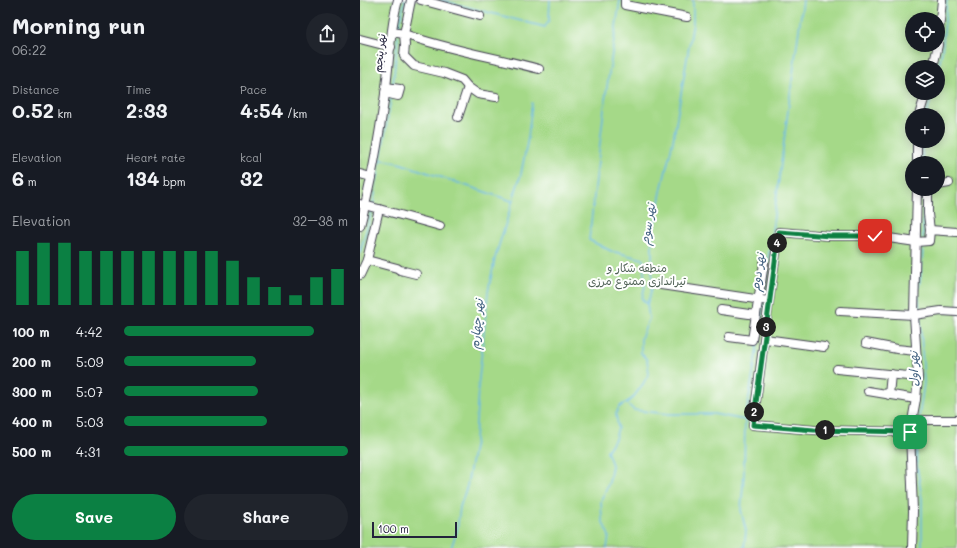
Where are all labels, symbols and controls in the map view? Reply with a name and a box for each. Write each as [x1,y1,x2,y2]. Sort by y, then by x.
text: Morning run [12,11,145,40]
map controls [905,12,945,196]
button: locate [905,12,945,52]
button: share [306,13,348,55]
street label: نهر پنجم [369,33,390,73]
text: 06:22 [12,41,46,58]
button: layers [905,60,945,100]
text: Distance [12,82,59,97]
text: Time [126,82,151,97]
text: Pace [240,82,267,97]
text: 0.52 [12,97,54,123]
text: 2:33 [126,97,168,123]
text: 4:54 [240,97,283,123]
text: km [54,106,72,121]
text: /km [283,106,307,121]
button: + [905,108,945,148]
text: Elevation [12,150,61,165]
text: Heart rate [126,150,185,165]
text: kcal [240,150,262,165]
button: − [905,156,945,196]
text: 6 [12,165,24,191]
text: 134 [126,165,160,191]
text: 32 [240,165,263,191]
text: m [24,174,36,189]
text: bpm [160,174,186,189]
water label: نهر سوم [636,200,661,247]
text: Elevation [12,212,70,229]
text: 32–38 m [292,212,348,229]
pin [858,219,892,253]
icon: check [864,225,886,247]
pin: 4 [767,233,787,253]
text: 4 [774,235,780,250]
water label: نهر دوم [746,250,770,293]
park label: منطقه شکار و تیراندازی ممنوع مرزی [588,260,687,290]
water label: نهر چهارم [466,296,489,350]
pin: 3 [756,317,776,337]
text: 3 [763,319,769,334]
text: 100 m [12,323,49,340]
text: 4:42 [76,323,103,340]
water label: نهر اول [905,349,921,387]
text: 200 m [12,353,51,370]
text: 5:09 [76,353,103,370]
text: 300 m [12,383,52,400]
text: 5:07 [76,383,103,400]
pin: 2 [744,402,764,422]
text: 2 [751,404,757,419]
text: 400 m [12,413,52,430]
text: 5:03 [76,413,103,430]
pin [893,415,927,449]
pin: 1 [815,420,835,440]
icon: arrive [899,421,921,443]
text: 1 [823,422,827,437]
text: 500 m [12,443,51,460]
text: 4:31 [76,443,101,460]
button: Save [12,494,176,540]
button: Share [184,494,348,540]
scale bar [372,520,457,539]
text: 100 m [378,521,409,536]

